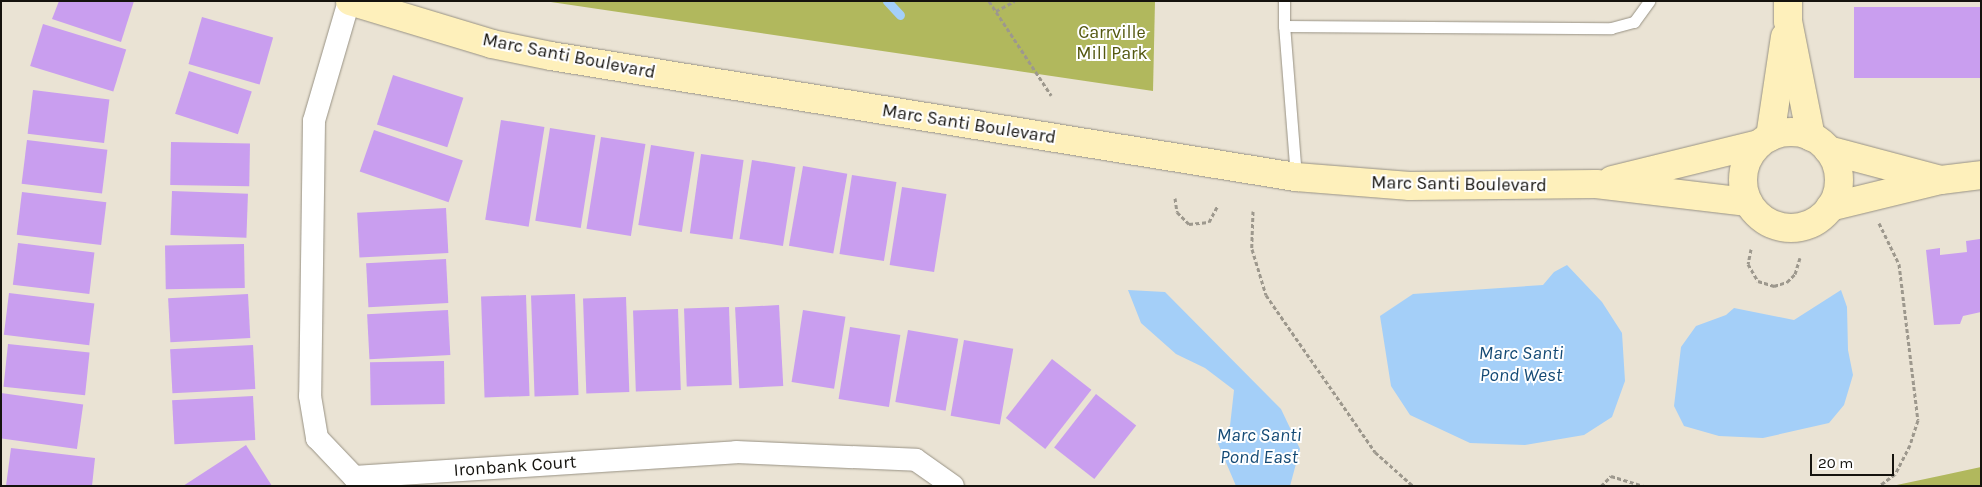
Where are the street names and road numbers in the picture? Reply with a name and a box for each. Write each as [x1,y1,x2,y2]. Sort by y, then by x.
street label: Marc Santi Boulevard [481,29,657,83]
street label: Marc Santi Boulevard [881,100,1057,148]
street label: Marc Santi Boulevard [1371,172,1547,196]
street label: Ironbank Court [453,451,577,481]

